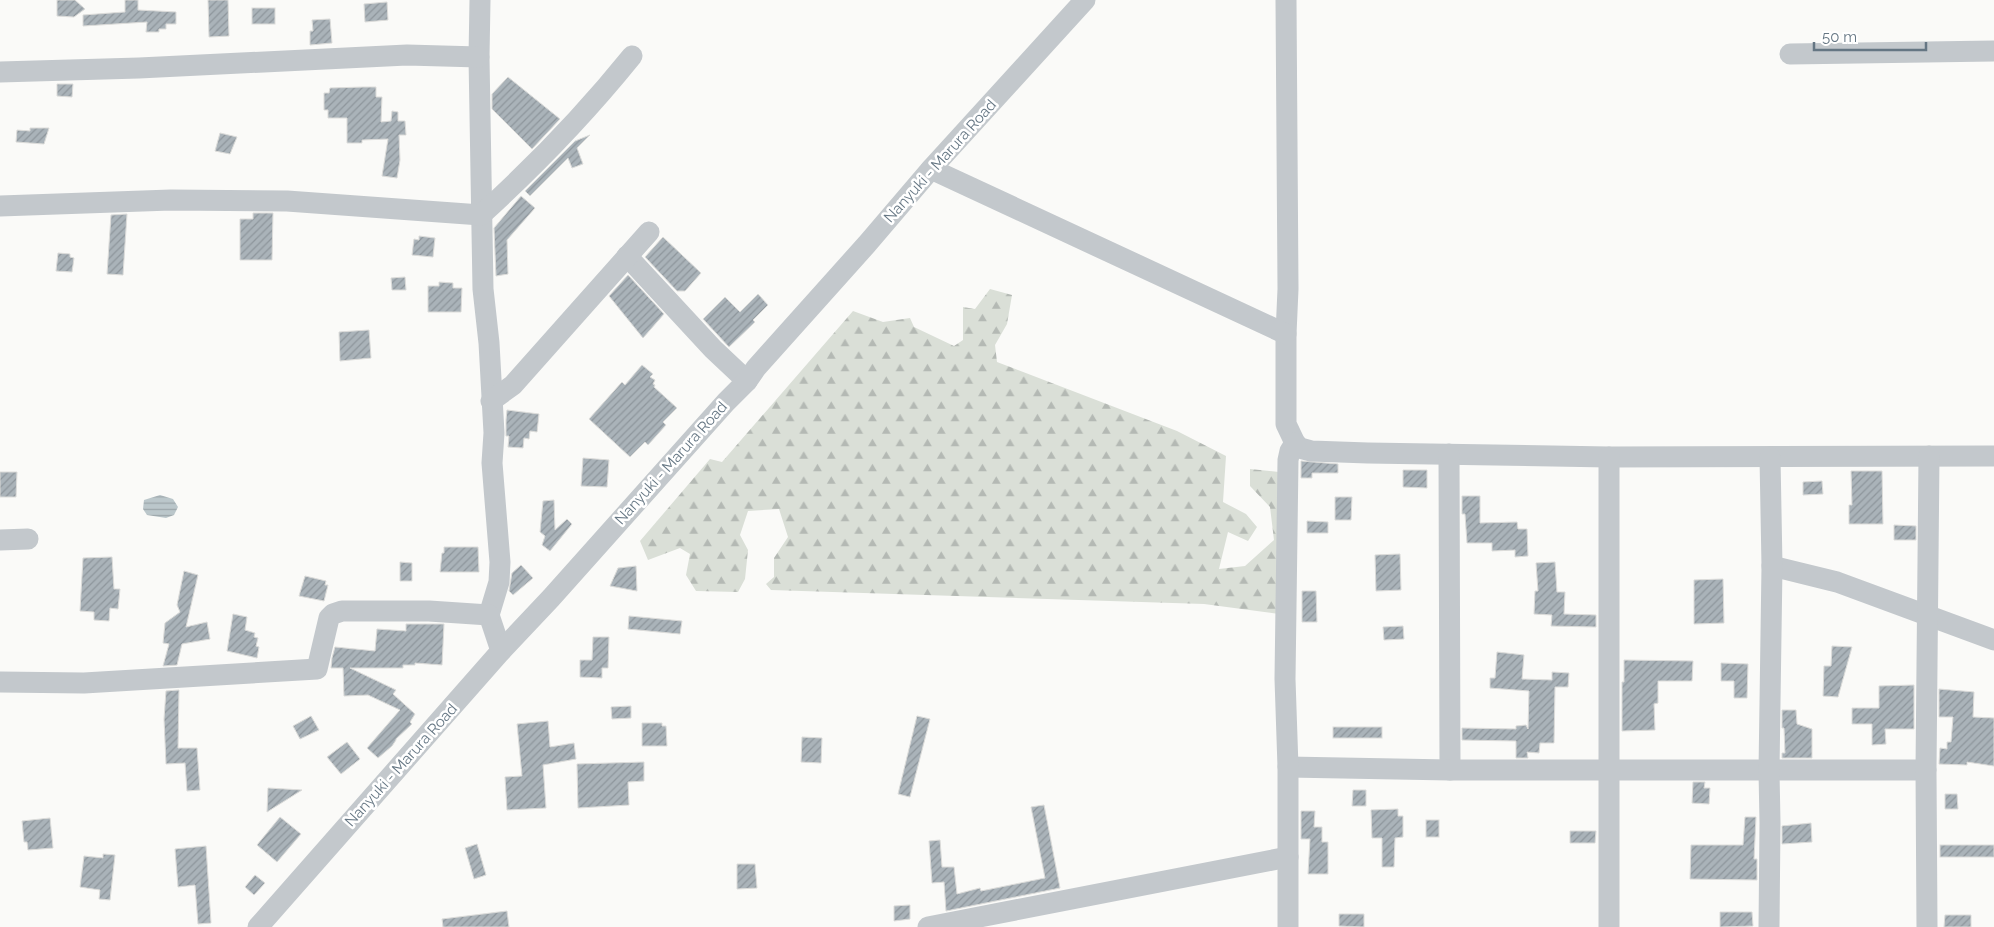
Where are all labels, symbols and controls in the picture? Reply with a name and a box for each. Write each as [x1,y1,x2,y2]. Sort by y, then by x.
scale bar [1814,20,1926,52]
text: 50 m [1822,28,1857,46]
street label: Nanyuki - Marura Road [880,96,1000,226]
street label: Nanyuki - Marura Road [611,398,731,528]
street label: Nanyuki - Marura Road [341,700,461,830]

